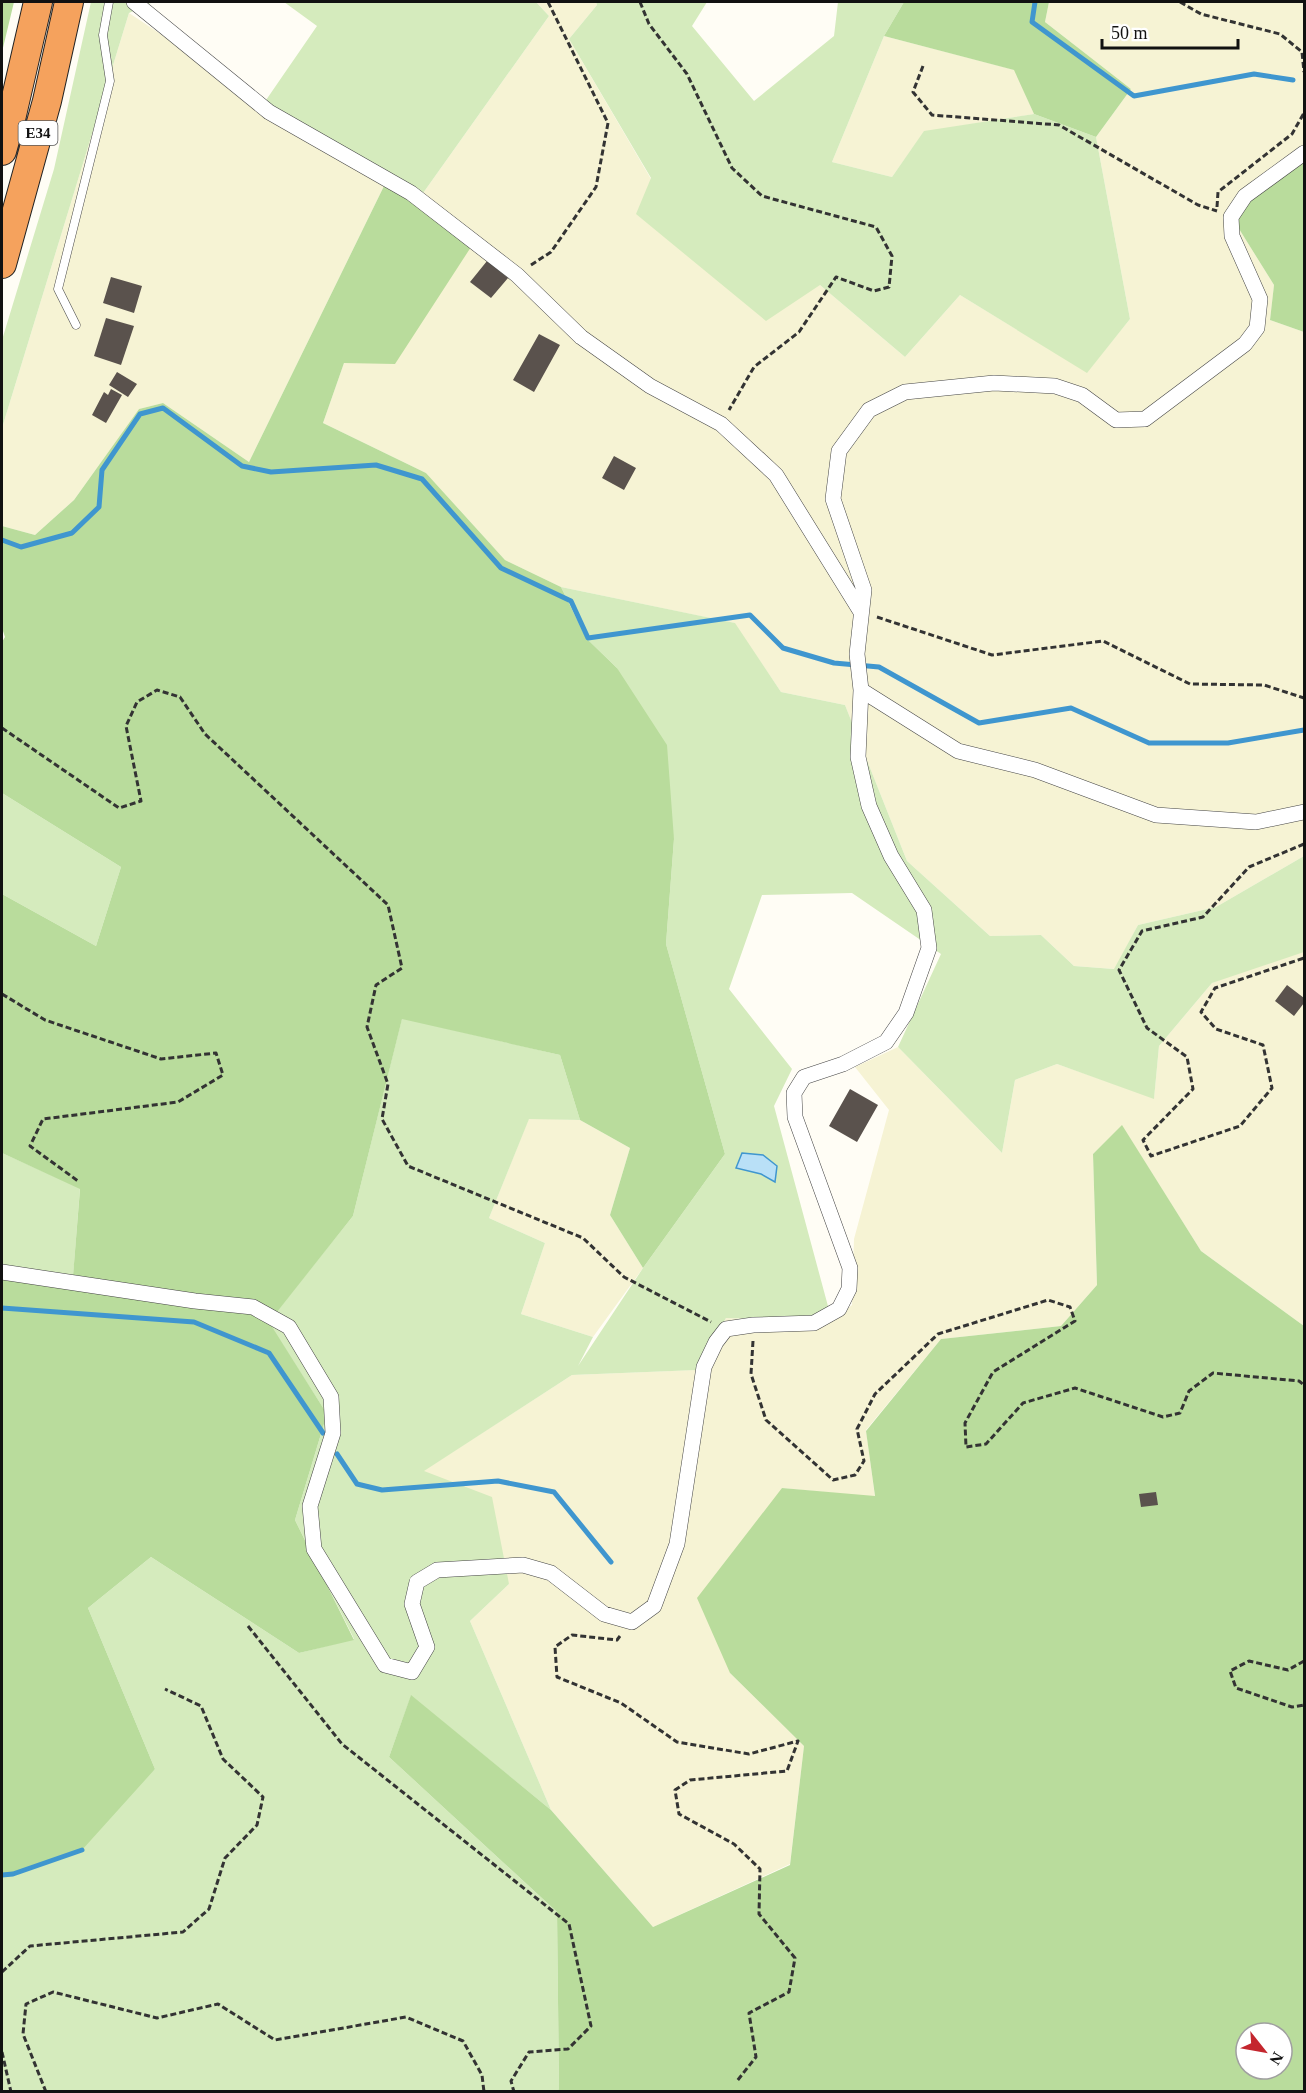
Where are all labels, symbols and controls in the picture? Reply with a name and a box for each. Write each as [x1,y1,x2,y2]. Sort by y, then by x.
scale bar [1102,12,1238,50]
text: 50 m [1111,23,1148,43]
road number: E34 [18,121,57,145]
north arrow [1234,2021,1294,2081]
text: N [1266,2049,1287,2068]

